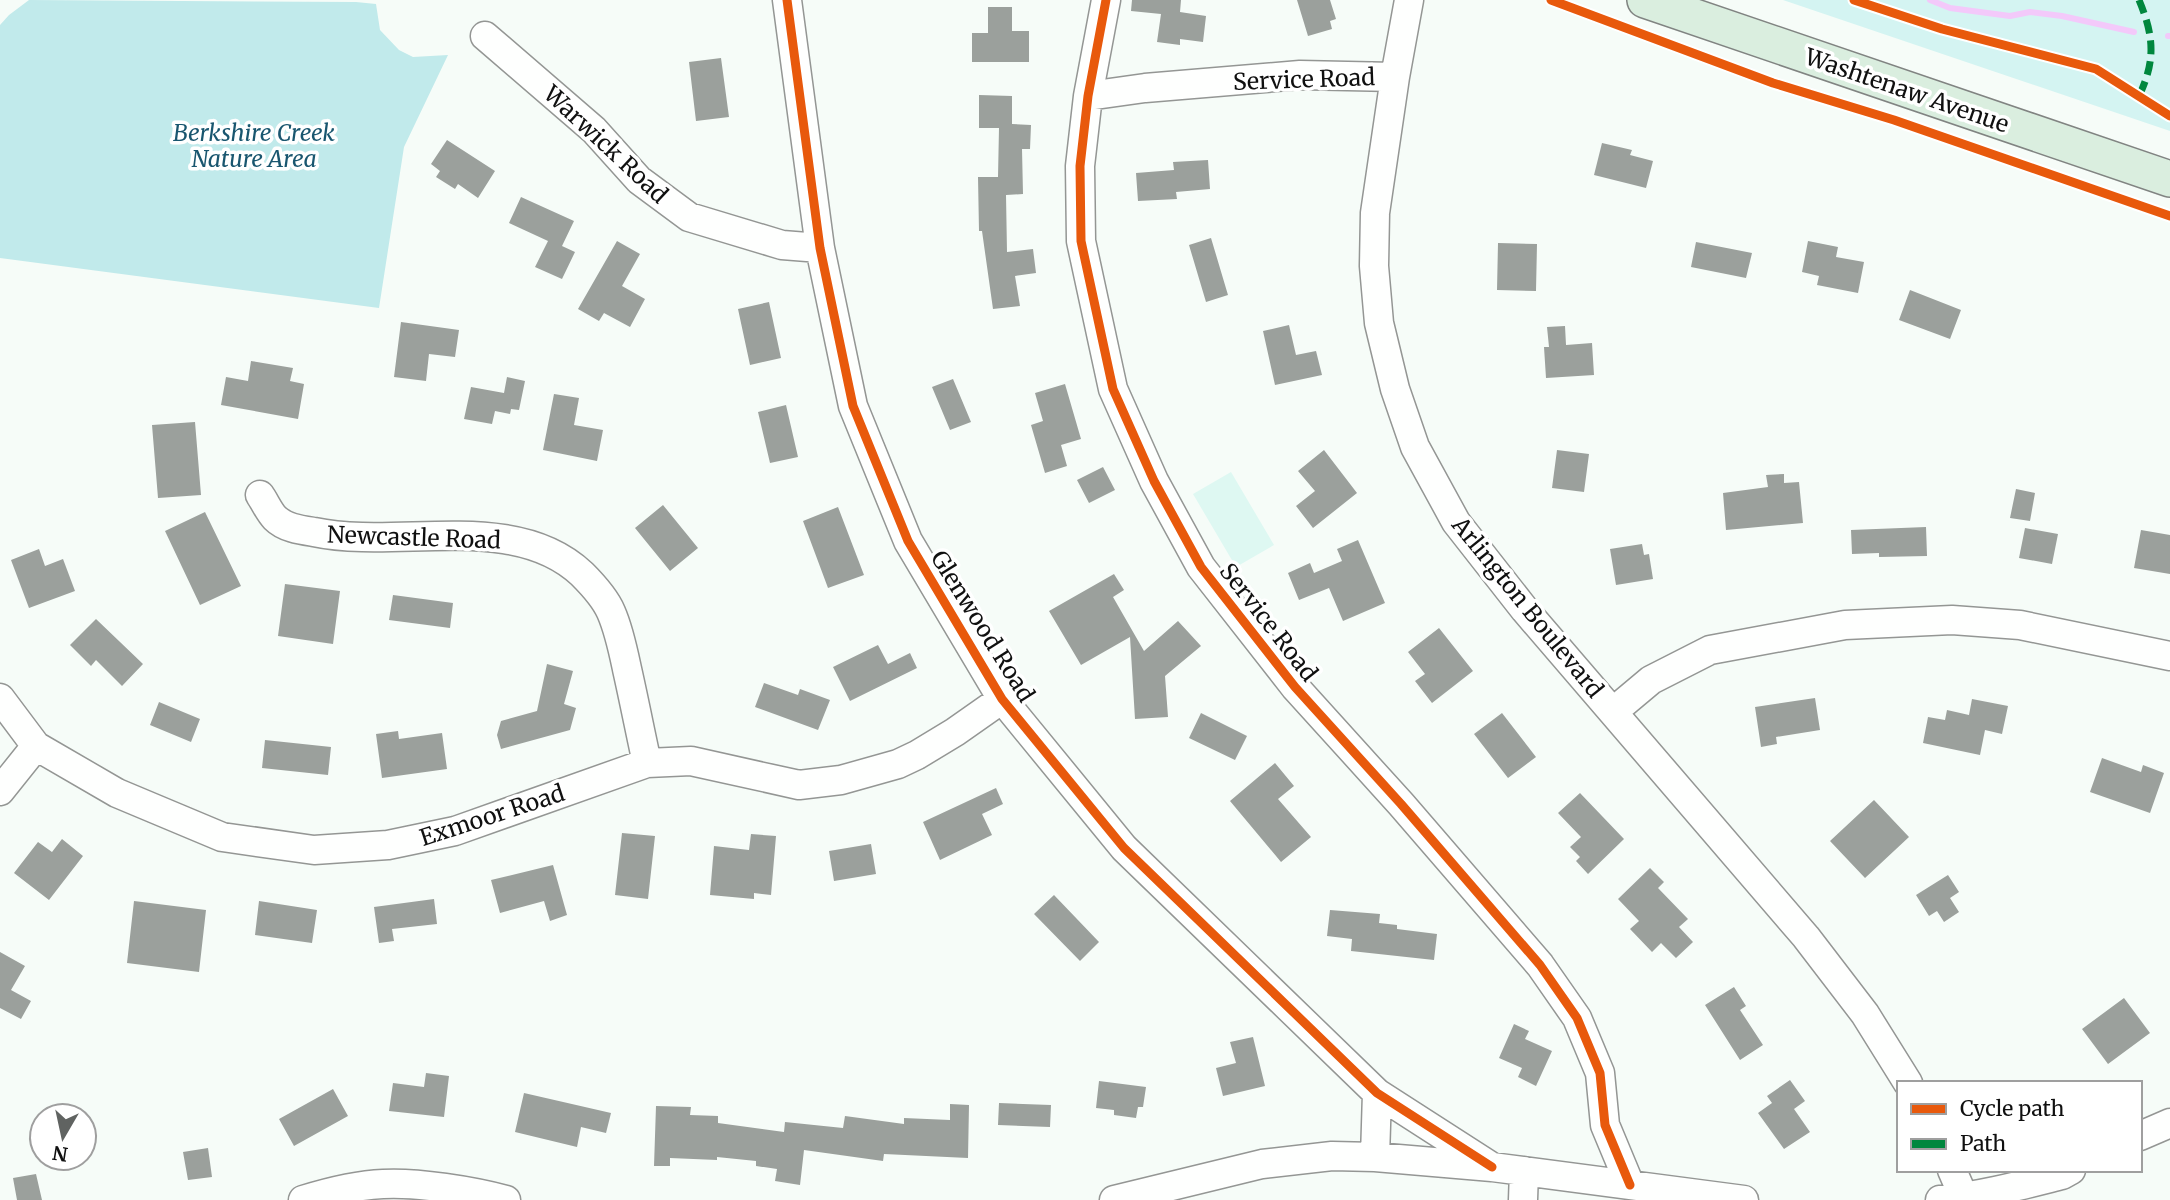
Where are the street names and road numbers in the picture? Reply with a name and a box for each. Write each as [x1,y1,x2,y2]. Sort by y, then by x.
street label: Washtenaw Avenue [1800,41,2013,138]
street label: Service Road [1233,62,1376,96]
street label: Warwick Road [537,78,674,209]
street label: Arlington Boulevard [1446,510,1610,703]
street label: Newcastle Road [327,519,502,555]
street label: Glenwood Road [925,545,1041,707]
street label: Service Road [1214,557,1324,687]
street label: Exmoor Road [416,778,568,852]

